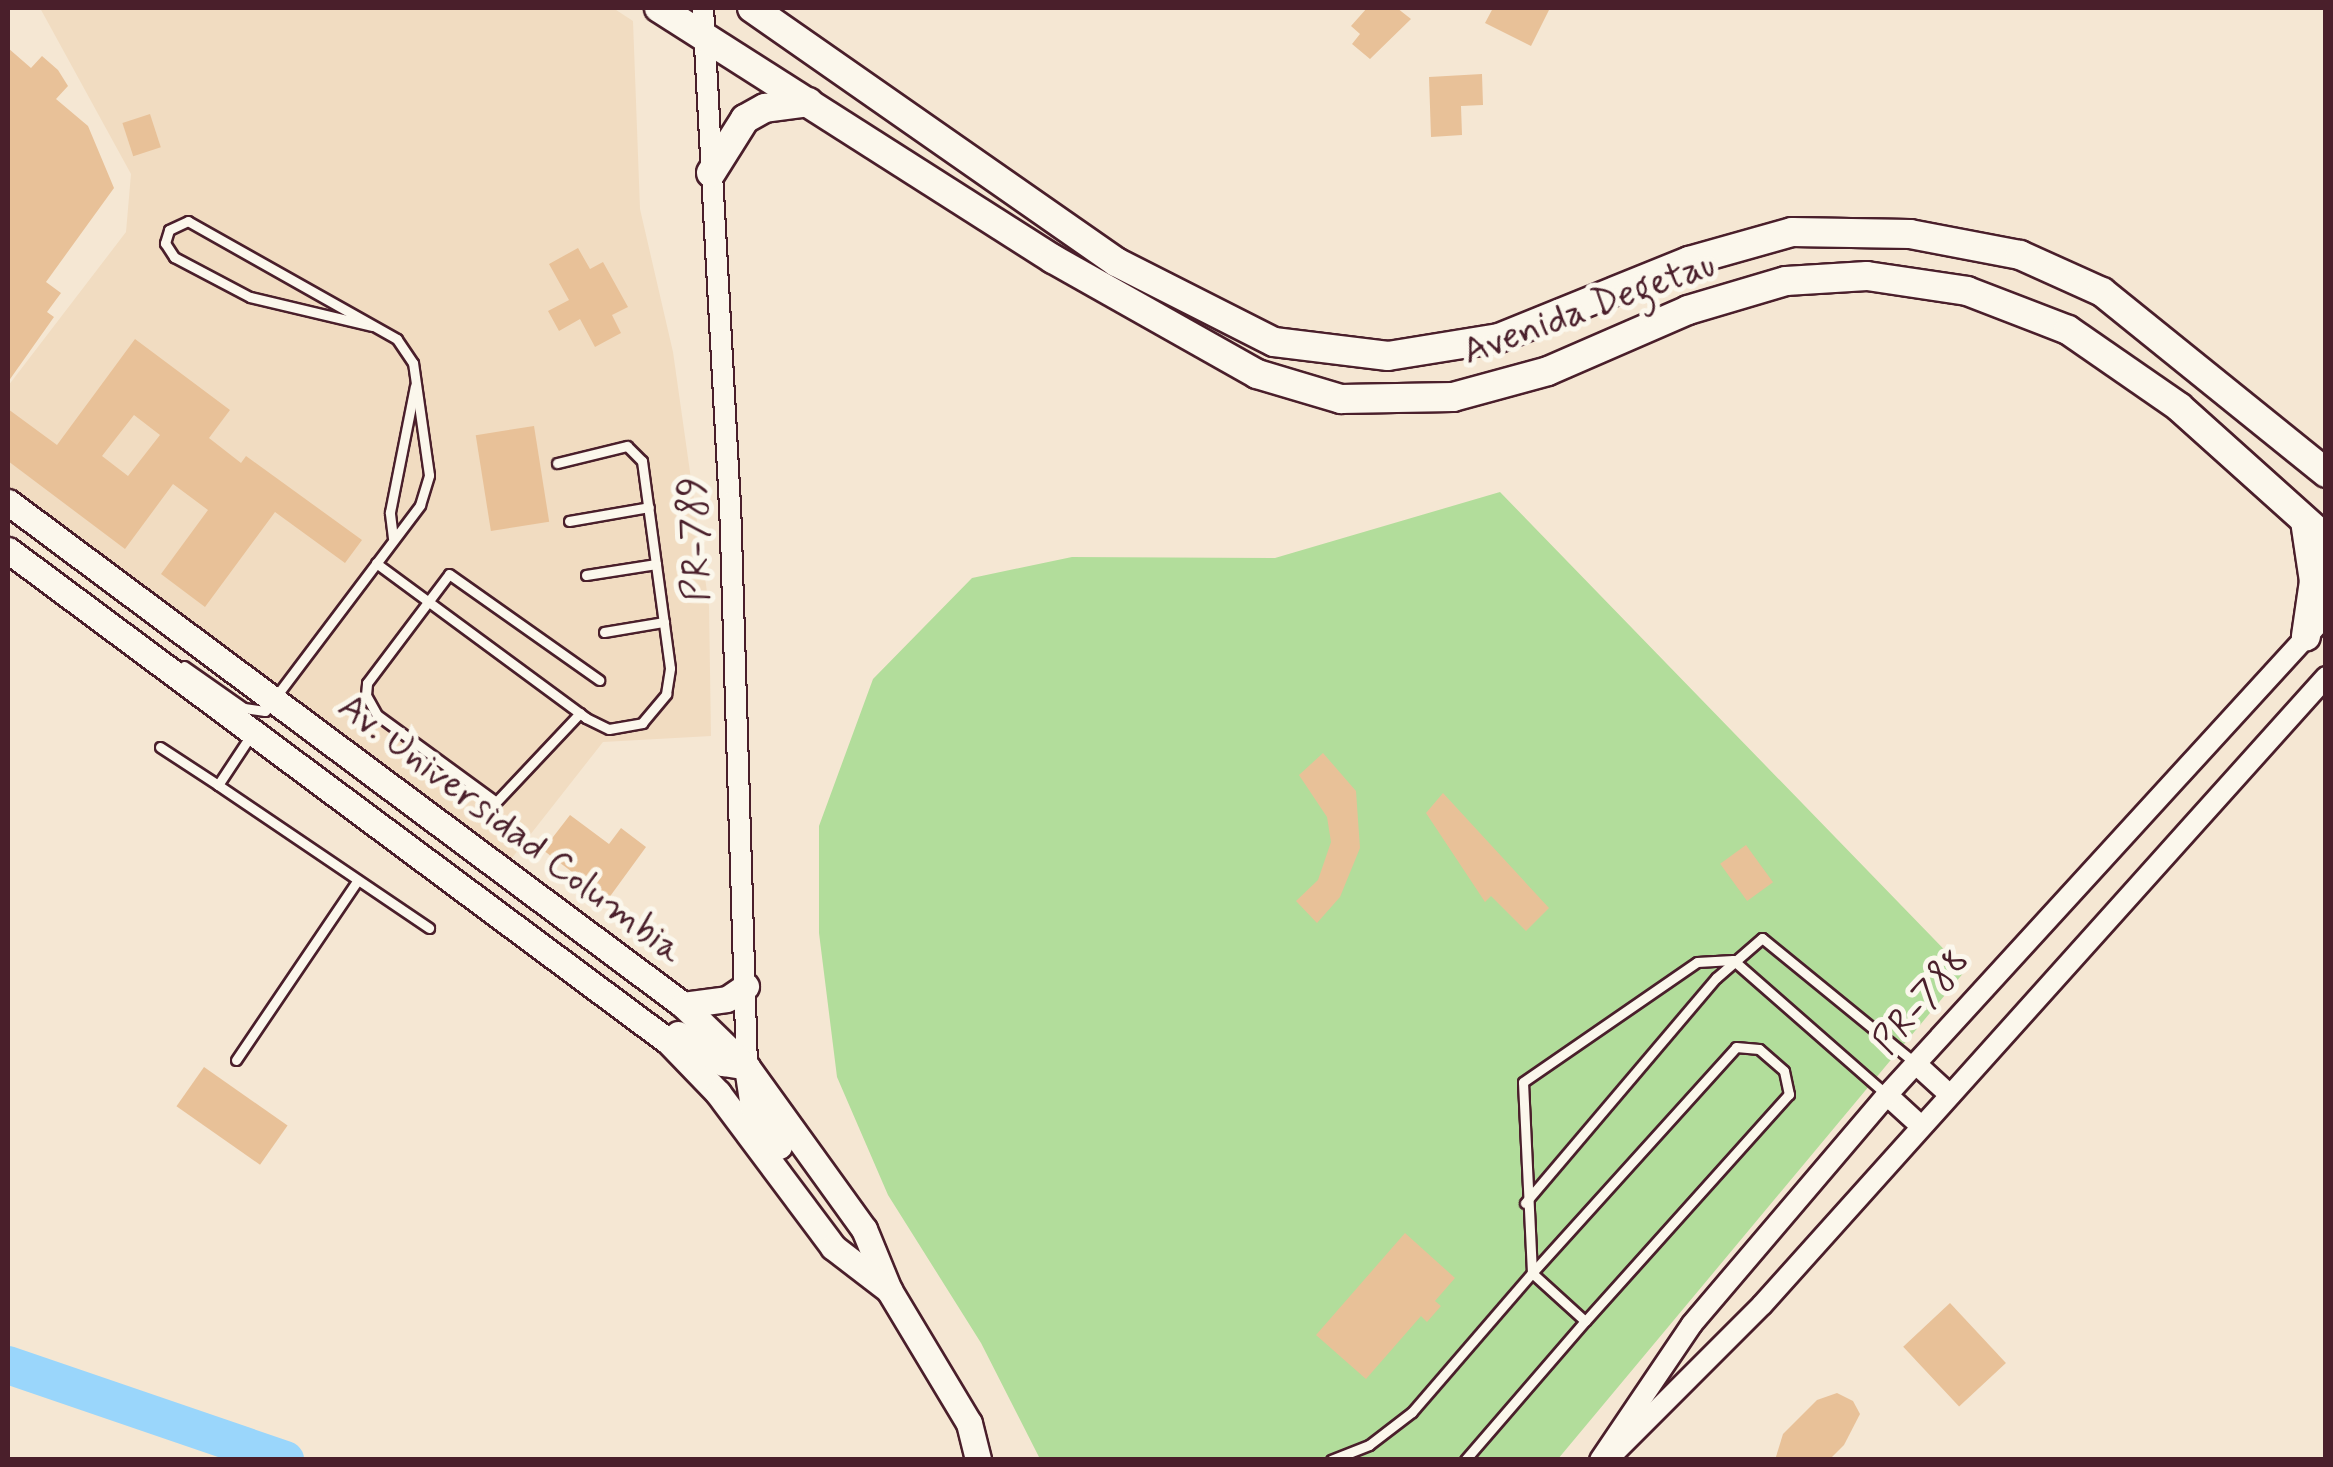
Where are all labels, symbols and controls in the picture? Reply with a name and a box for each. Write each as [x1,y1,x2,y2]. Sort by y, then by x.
street label: Avenida Degetau [1453,241,1725,377]
street label: PR-789 [671,476,721,602]
street label: Av. Universidad Columbia [330,686,690,972]
street label: PR-788 [1864,940,1980,1064]

